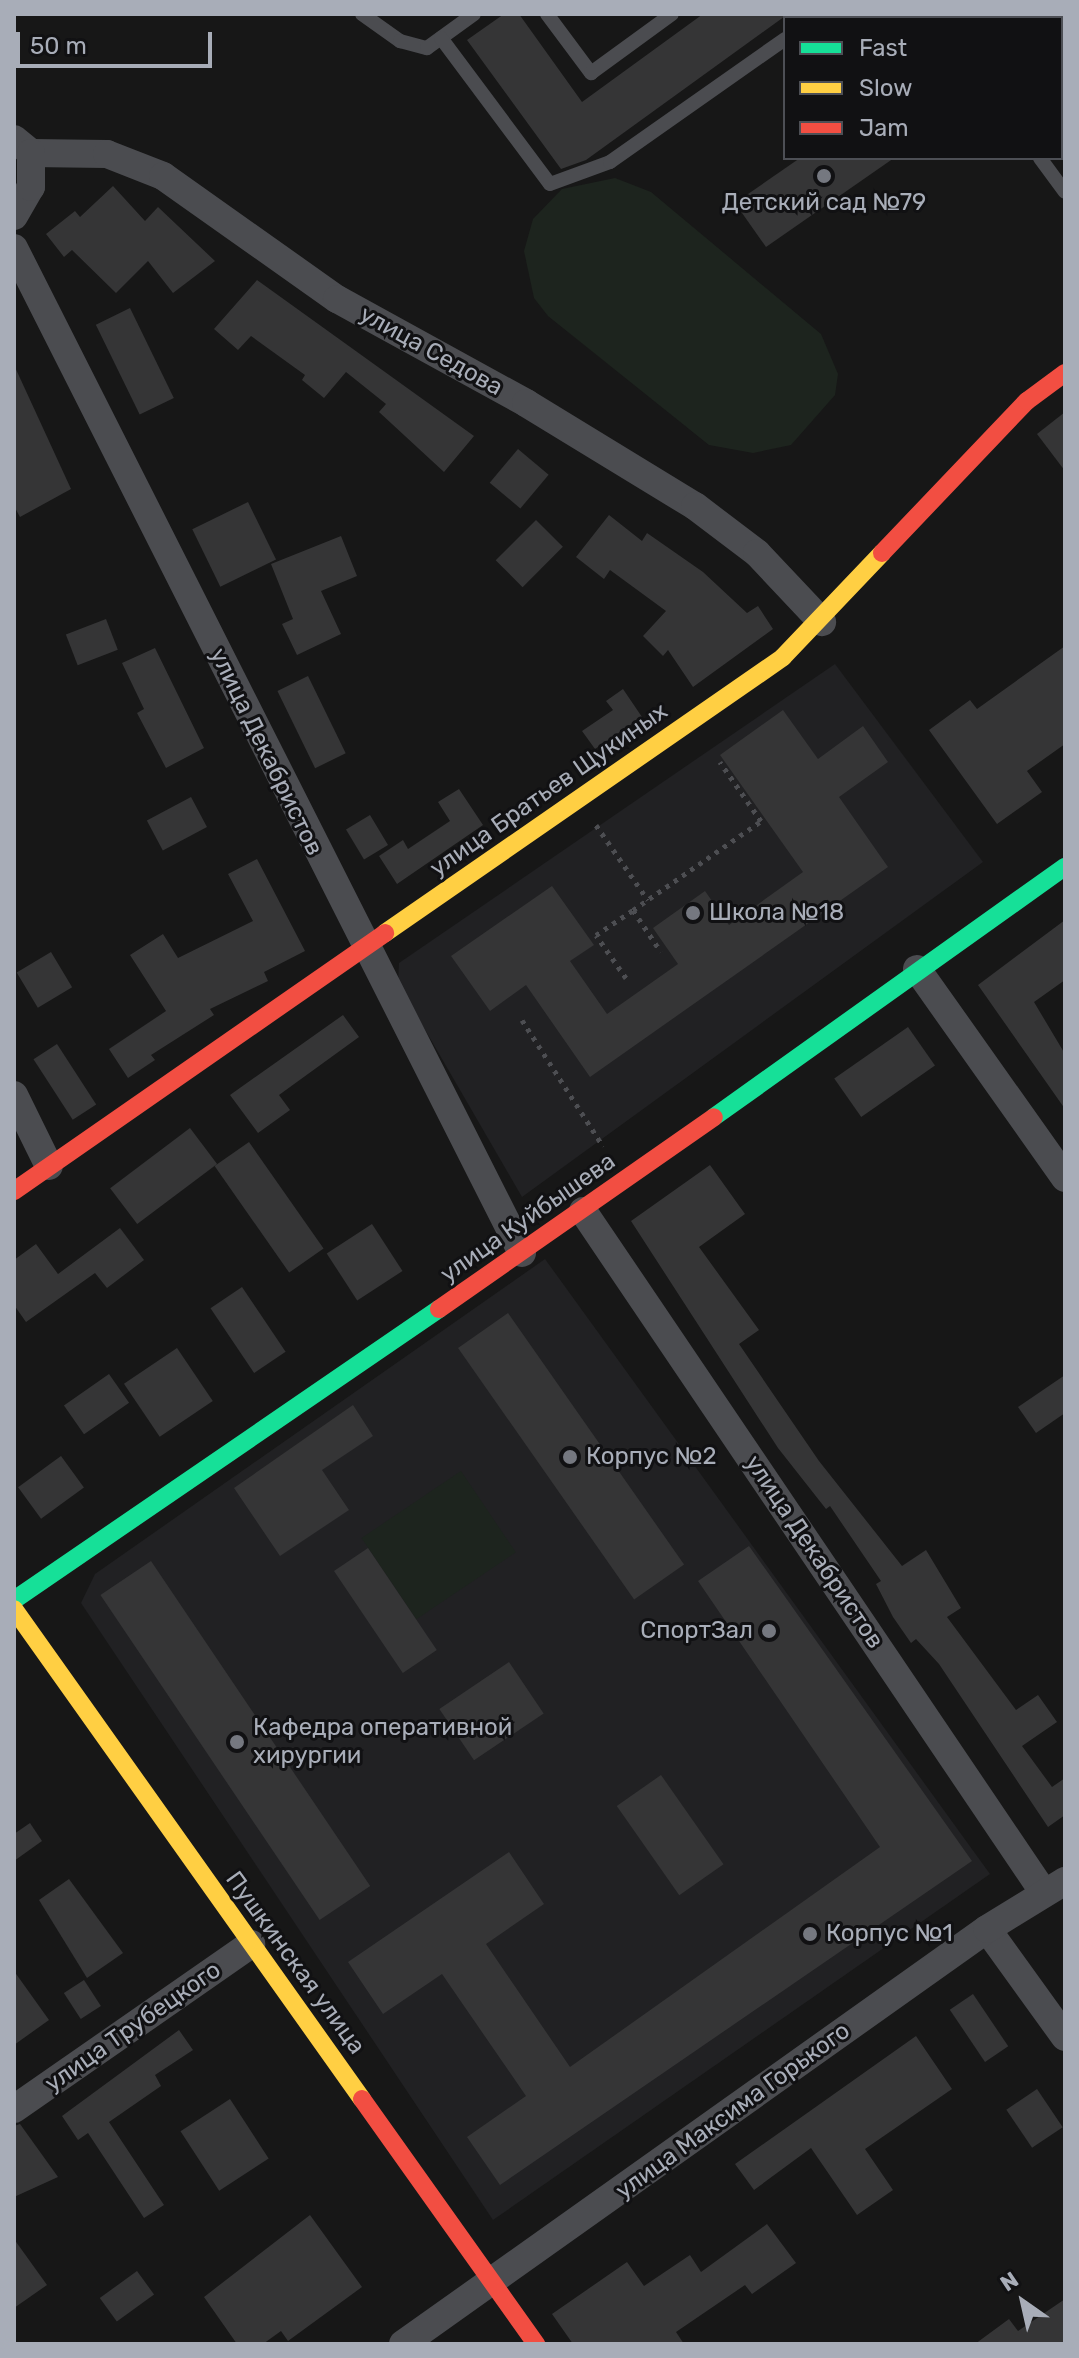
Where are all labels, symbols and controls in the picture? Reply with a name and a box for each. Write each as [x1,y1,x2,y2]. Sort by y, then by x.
scale bar [20,16,216,66]
legend [783,16,1063,160]
text: 50 m [30,32,87,60]
text: Fast [859,34,907,62]
text: Slow [859,74,912,102]
text: Jam [859,114,909,142]
marker: Детский сад №79 [815,167,833,185]
place label: Детский сад №79 [722,189,926,217]
street label: улица Седова [354,300,508,402]
street label: улица Декабристов [203,644,329,860]
street label: улица Братьев Щукиных [425,697,673,883]
place label: Школа №18 [709,899,844,927]
marker: Школа №18 [684,904,702,922]
street label: улица Куйбышева [435,1147,621,1289]
place label: Корпус №2 [586,1443,717,1471]
marker: Корпус №2 [561,1448,579,1466]
street label: улица Декабристов [739,1450,889,1654]
place label: СпортЗал [640,1617,753,1645]
marker: СпортЗал [760,1622,778,1640]
place label: Кафедра оперативной хирургии [253,1714,512,1770]
marker: Кафедра оперативной хирургии [228,1733,246,1751]
street label: Пушкинская улица [219,1866,371,2060]
place label: Корпус №1 [826,1920,953,1948]
marker: Корпус №1 [801,1925,819,1943]
street label: улица Трубецкого [40,1956,226,2098]
street label: улица Максима Горького [610,2016,856,2206]
north arrow [983,2262,1063,2342]
text: N [995,2266,1023,2297]

